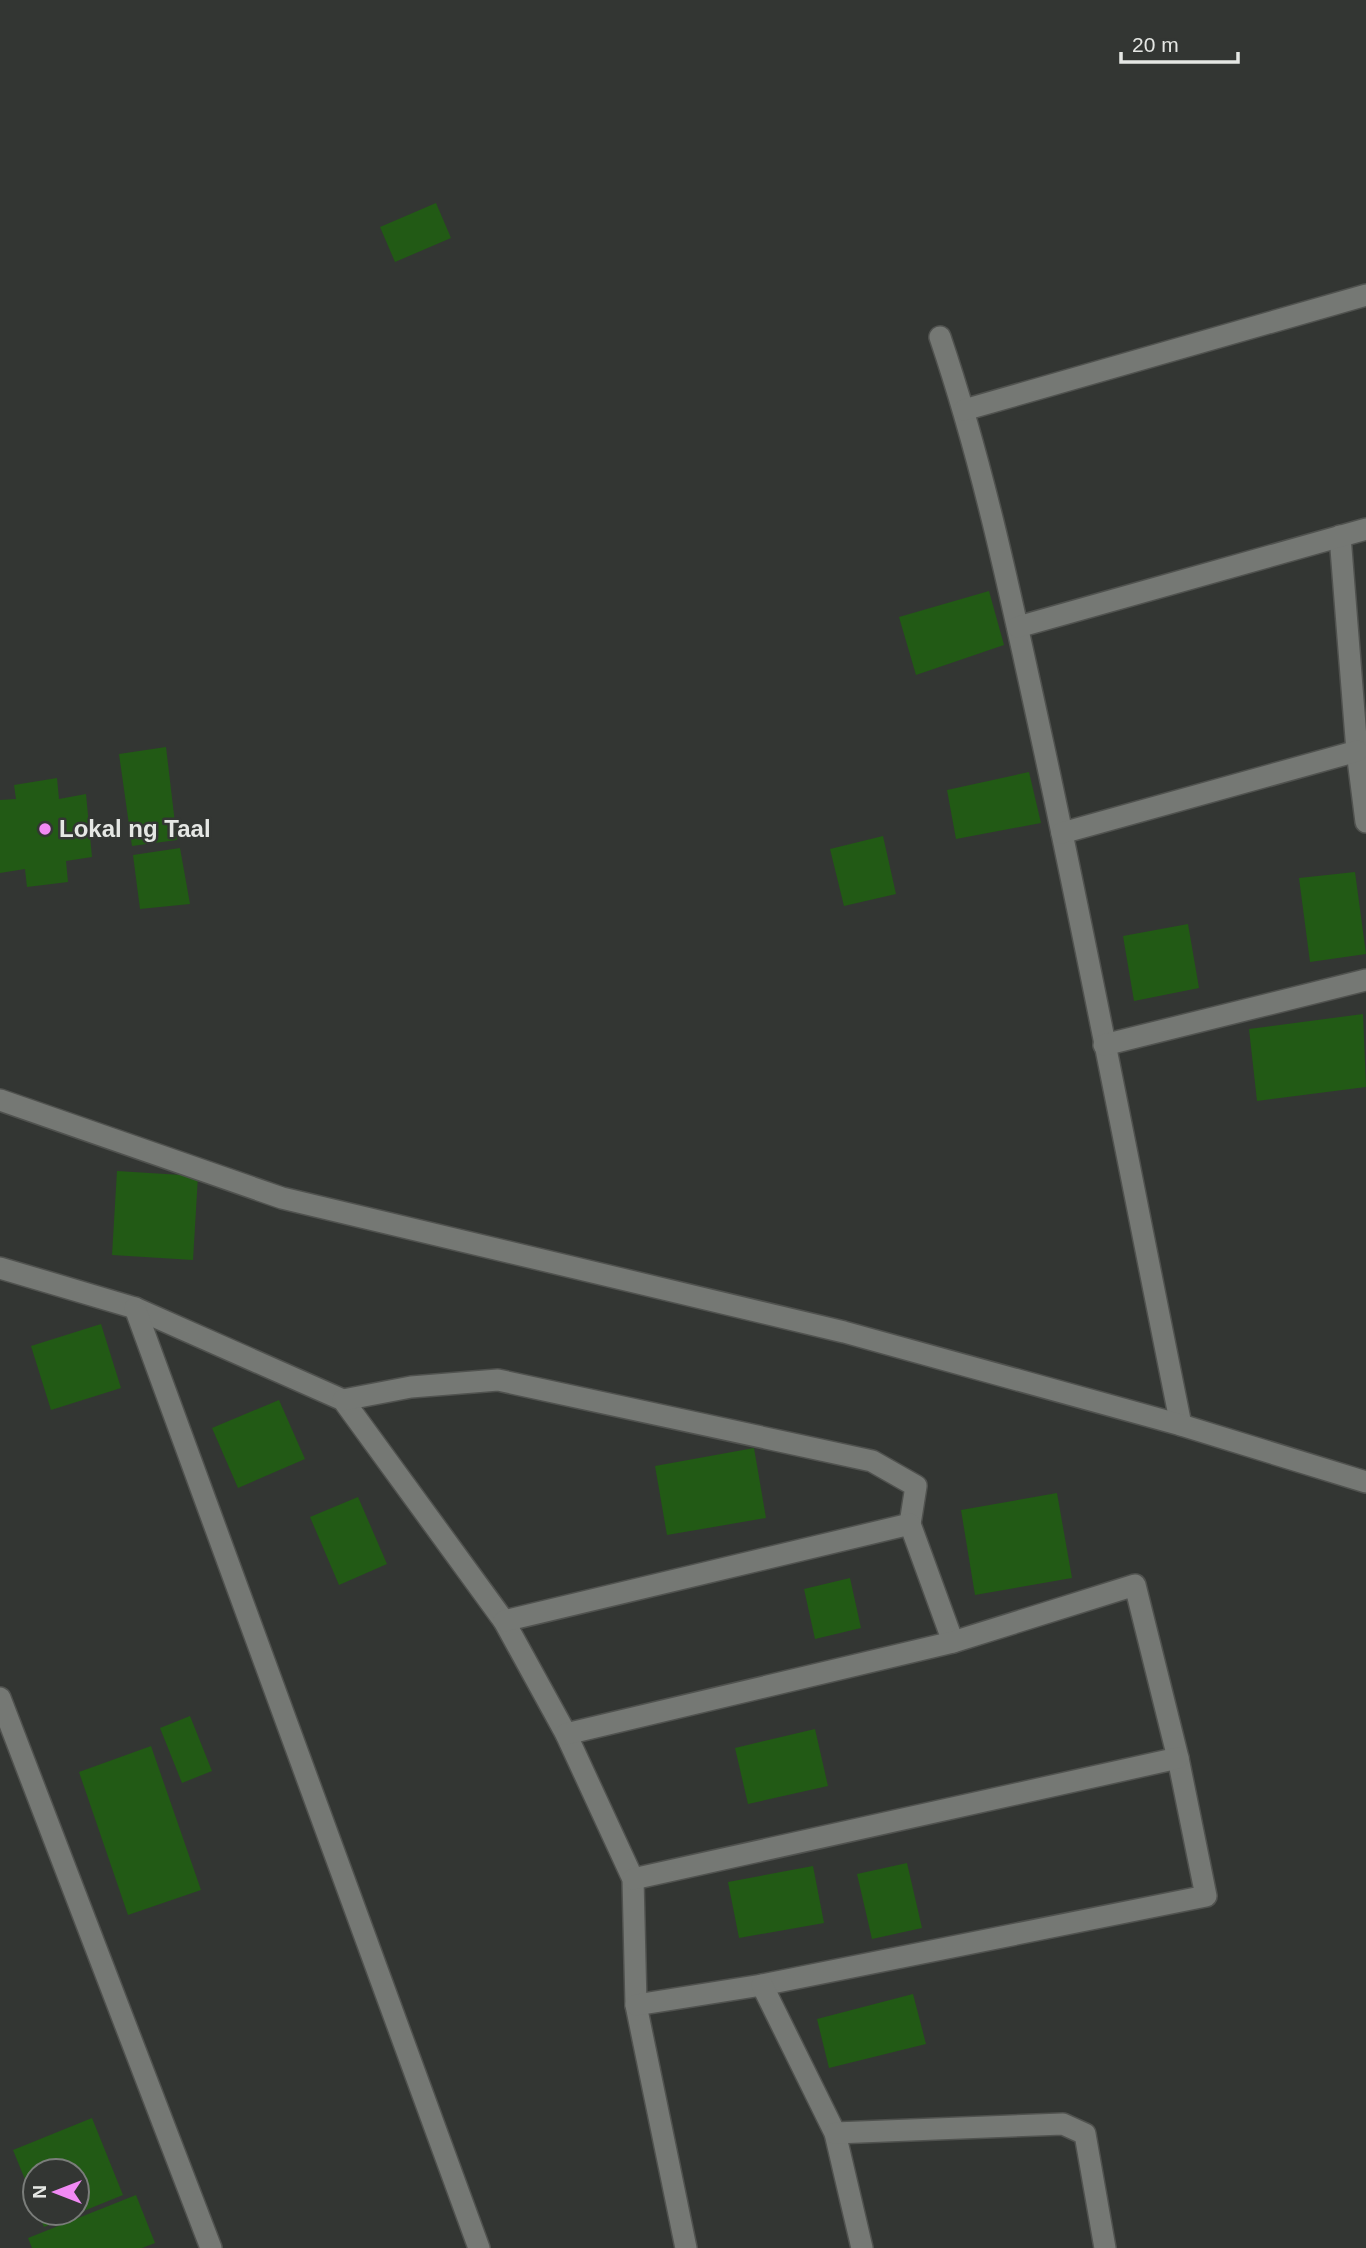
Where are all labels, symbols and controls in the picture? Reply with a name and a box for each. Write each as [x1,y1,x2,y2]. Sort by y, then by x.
scale bar [1121,21,1238,65]
text: 20 m [1132,33,1179,56]
place label: Lokal ng Taal [59,815,211,842]
marker: Lokal ng Taal [37,821,53,837]
north arrow [21,2157,91,2227]
text: N [29,2185,50,2199]

